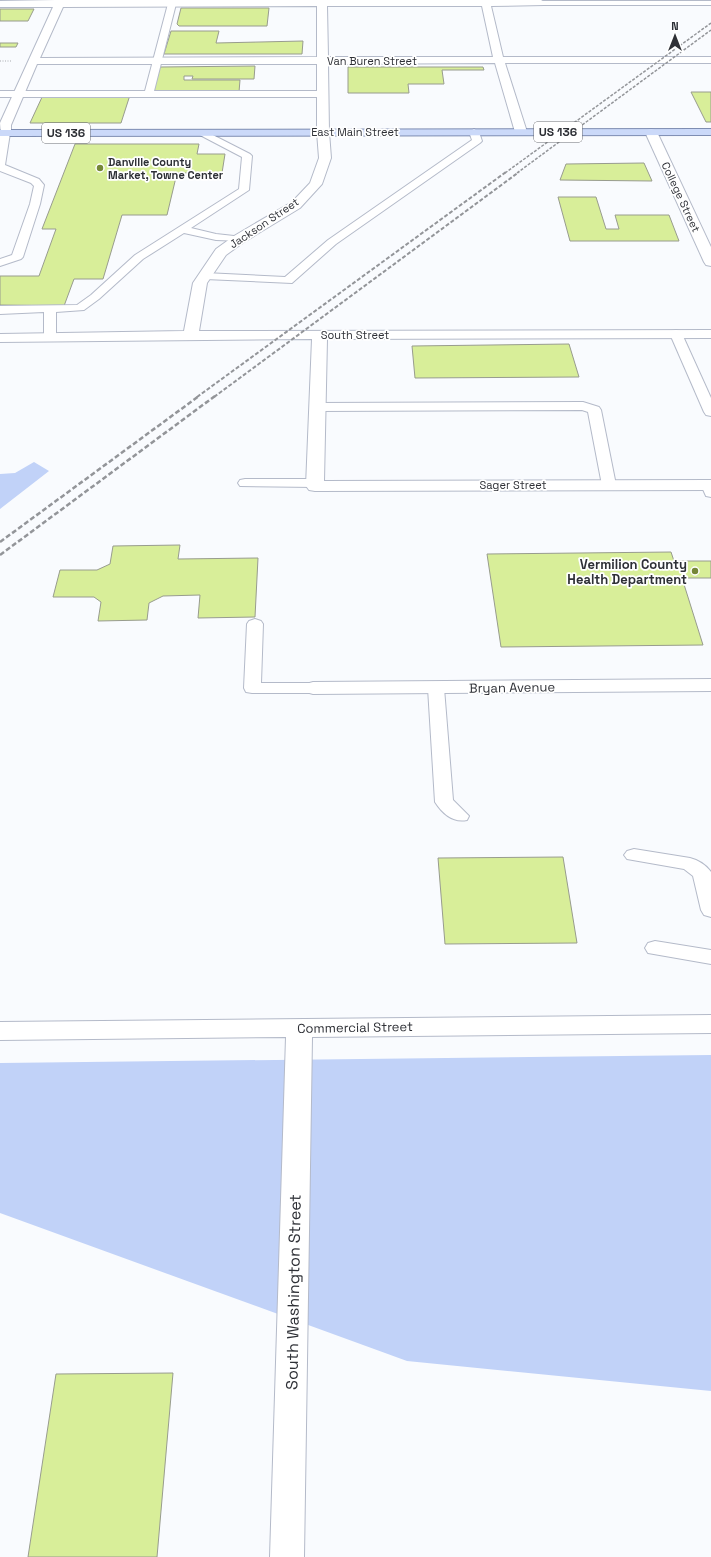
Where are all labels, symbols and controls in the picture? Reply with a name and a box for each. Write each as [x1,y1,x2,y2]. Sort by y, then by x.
north arrow [655,16,695,56]
text: N [671,19,679,33]
street label: Van Buren Street [327,54,417,68]
road number: US 136 [534,122,582,142]
road number: US 136 [42,123,90,143]
street label: East Main Street [311,125,399,139]
place label: Danville County Market, Towne Center [108,155,224,182]
street label: College Street [659,160,703,234]
marker: Danville County Market, Towne Center [95,163,105,173]
street label: Jackson Street [227,195,301,251]
street label: South Street [321,328,389,342]
street label: Sager Street [479,478,547,492]
place label: Vermilion County Health Department [567,556,687,588]
marker: Vermilion County Health Department [690,566,700,576]
street label: Bryan Avenue [469,678,555,697]
street label: Commercial Street [297,1018,413,1037]
street label: South Washington Street [281,1194,306,1390]

